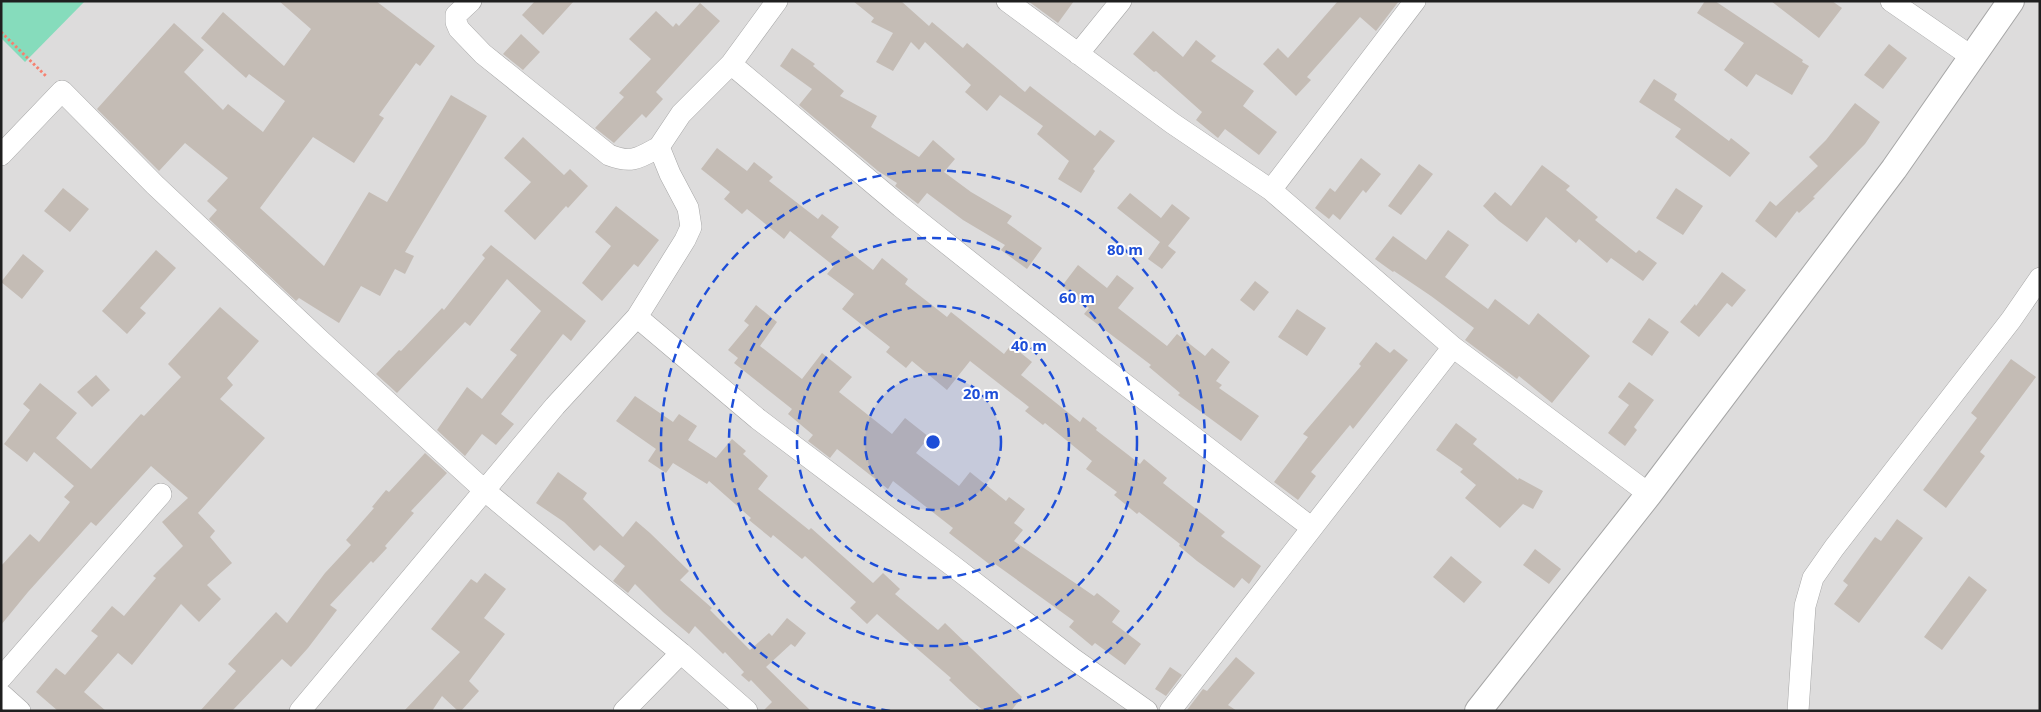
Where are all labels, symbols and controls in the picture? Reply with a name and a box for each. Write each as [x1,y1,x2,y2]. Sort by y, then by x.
text: 80 m [1107,239,1143,259]
text: 60 m [1059,287,1095,307]
text: 40 m [1011,335,1047,355]
text: 20 m [963,383,999,403]
centre of rings [924,433,942,451]

